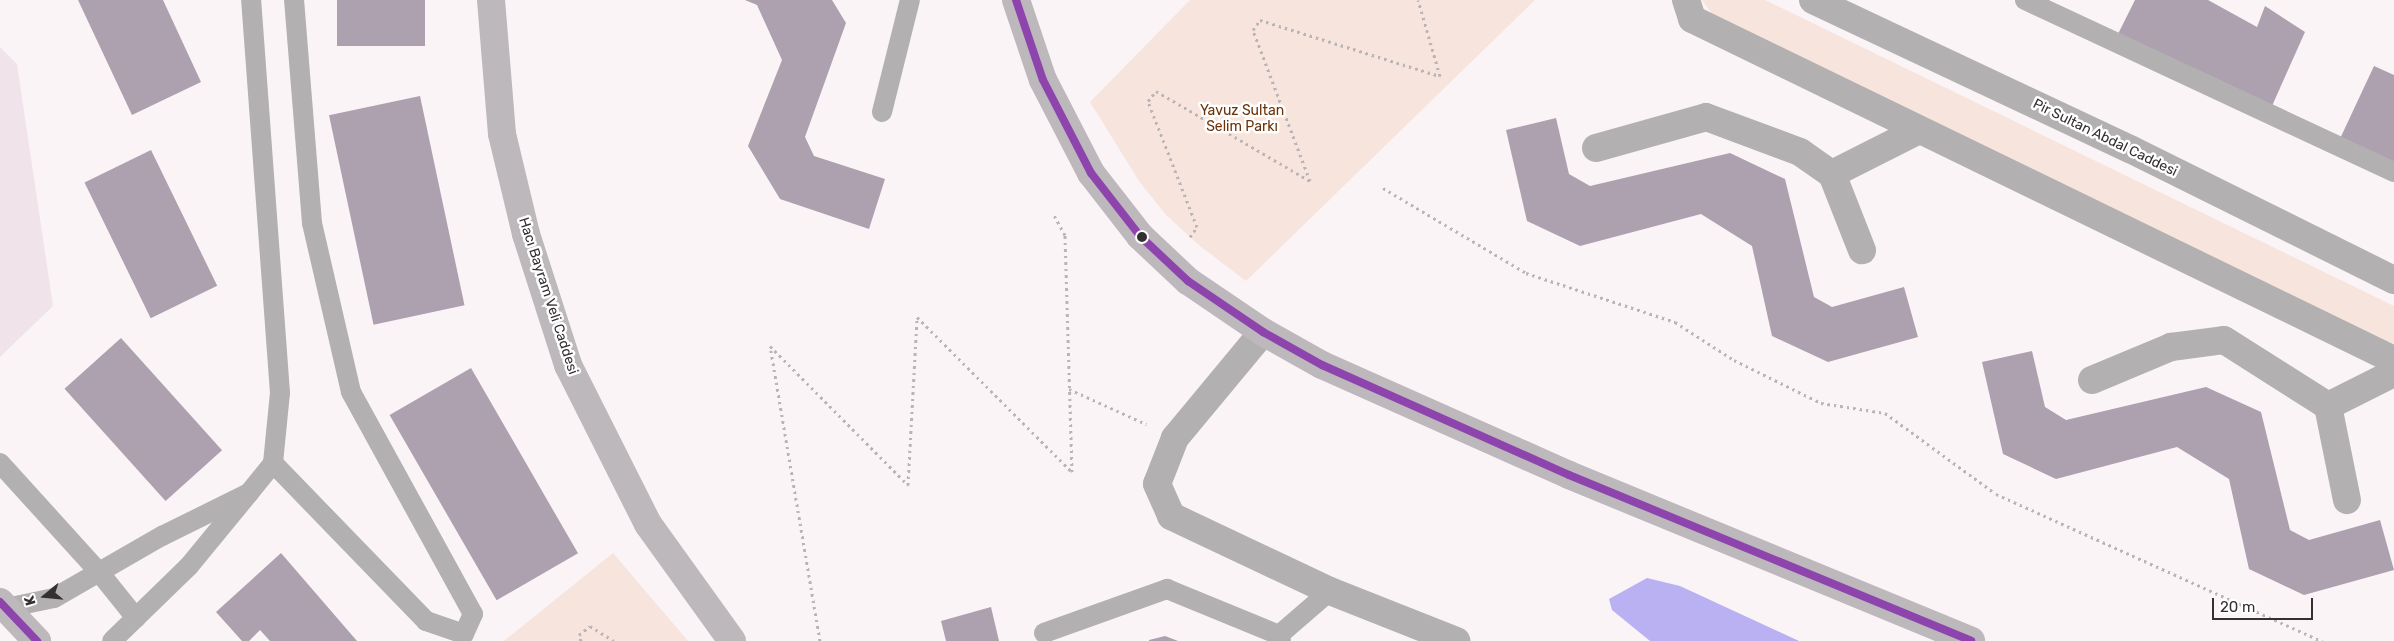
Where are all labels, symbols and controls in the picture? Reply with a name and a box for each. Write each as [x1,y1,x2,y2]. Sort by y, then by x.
street label: Pir Sultan Abdal Caddesi [2030,95,2180,181]
park label: Yavuz Sultan Selim Parkı [1200,103,1284,136]
street label: Hacı Bayram Veli Caddesi [515,215,581,377]
unlabelled marker [1137,232,1147,242]
north arrow [20,571,70,621]
scale bar [2214,588,2315,620]
text: K [21,594,40,607]
text: 20 m [2220,598,2255,616]

